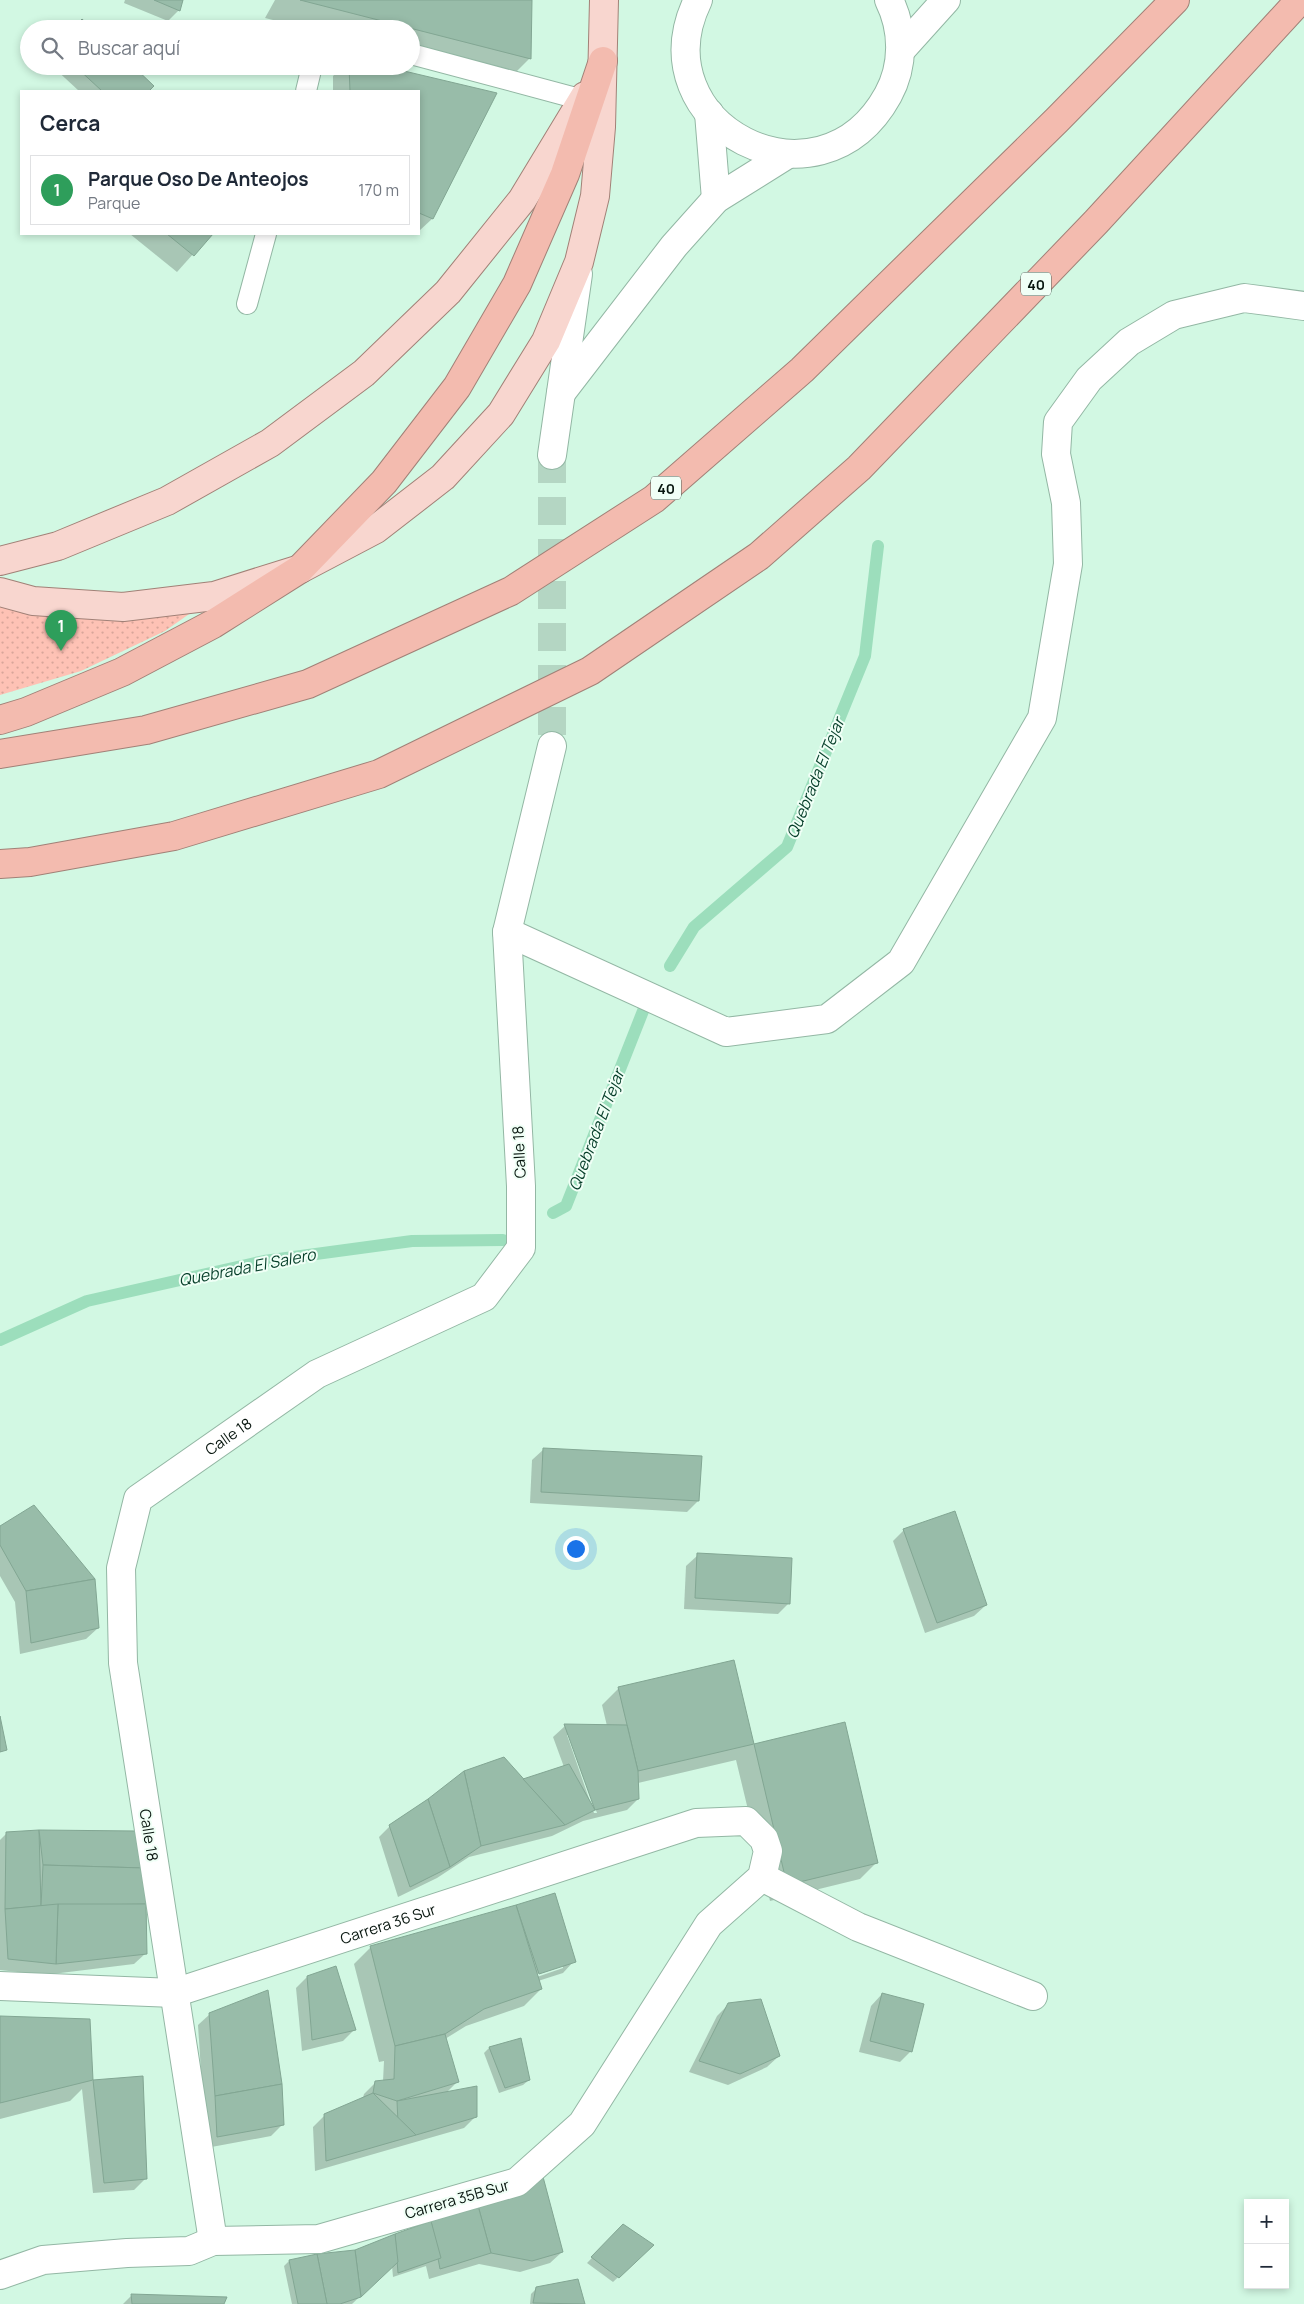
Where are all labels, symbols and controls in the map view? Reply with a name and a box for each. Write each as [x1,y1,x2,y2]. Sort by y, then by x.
search box [20,20,420,75]
icon: search [38,34,66,62]
text: Buscar aquí [78,35,180,61]
text: Cerca [40,109,100,137]
text: Parque Oso De Anteojos [88,166,309,192]
text: 1 [53,179,61,201]
text: 170 m [358,179,399,201]
text: Parque [88,192,140,214]
road number: 40 [1021,272,1051,296]
road number: 40 [651,476,681,499]
pin: 1 [45,610,77,651]
water label: Quebrada El Tejar [781,712,850,842]
water label: Quebrada El Tejar [563,1064,630,1194]
street label: Calle 18 [507,1125,531,1179]
water label: Quebrada El Salero [177,1243,319,1291]
street label: Calle 18 [201,1412,256,1460]
your location [563,1536,589,1562]
street label: Calle 18 [135,1807,163,1863]
street label: Carrera 36 Sur [337,1898,439,1949]
street label: Carrera 35B Sur [402,2174,512,2224]
map controls [1244,2199,1289,2289]
button: + [1244,2199,1289,2244]
button: − [1244,2244,1289,2289]

